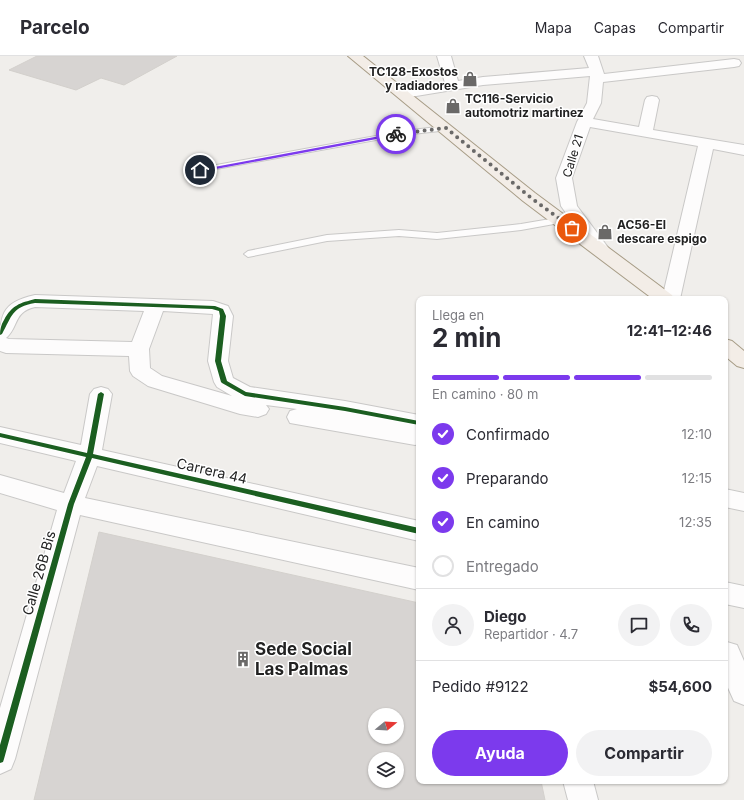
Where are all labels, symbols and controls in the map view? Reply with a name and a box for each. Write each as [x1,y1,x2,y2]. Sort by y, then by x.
text: Parcelo [20,16,90,39]
text: Mapa [535,19,572,36]
text: Capas [594,19,636,36]
text: Compartir [658,19,724,36]
place label: TC128-Exostos y radiadores [369,64,458,93]
shop icon: TC128-Exostos y radiadores [461,70,479,88]
place label: TC116-Servicio automotriz martinez [465,91,584,120]
shop icon: TC116-Servicio automotriz martinez [444,97,462,115]
courier [376,114,416,154]
icon: bike [385,123,407,145]
street label: Calle 21 [559,133,586,179]
pin [183,153,217,187]
icon: home [189,159,211,181]
pin [555,211,589,245]
icon: bag [561,217,583,239]
place label: AC56-El descare espigo [617,217,707,246]
shop icon: AC56-El descare espigo [596,223,614,241]
text: Llega en [432,307,484,323]
text: 12:41–12:46 [627,321,712,340]
text: 2 min [432,322,502,353]
text: En camino · 80 m [432,386,538,402]
icon: check [432,423,454,445]
text: Confirmado [466,425,550,444]
text: 12:10 [682,426,712,442]
street label: Carrera 44 [175,454,249,487]
icon: check [432,467,454,489]
text: Preparando [466,469,549,488]
text: 12:15 [682,470,712,486]
icon: check [432,511,454,533]
text: En camino [466,513,540,532]
text: 12:35 [679,514,712,530]
street label: Calle 26B Bis [18,529,59,617]
text: Entregado [466,557,539,576]
button: person [432,604,474,646]
button: chat [618,604,660,646]
button: phone [670,604,712,646]
text: Diego [484,607,527,626]
text: Repartidor · 4.7 [484,626,578,642]
place label: Sede Social Las Palmas [255,639,352,679]
building icon: Sede Social Las Palmas [234,650,252,668]
text: Pedido #9122 [432,677,529,696]
text: $54,600 [648,677,712,696]
north arrow [368,708,404,744]
map controls [368,708,404,788]
button: Ayuda [432,730,568,776]
button: Compartir [576,730,712,776]
button: layers [368,752,404,788]

